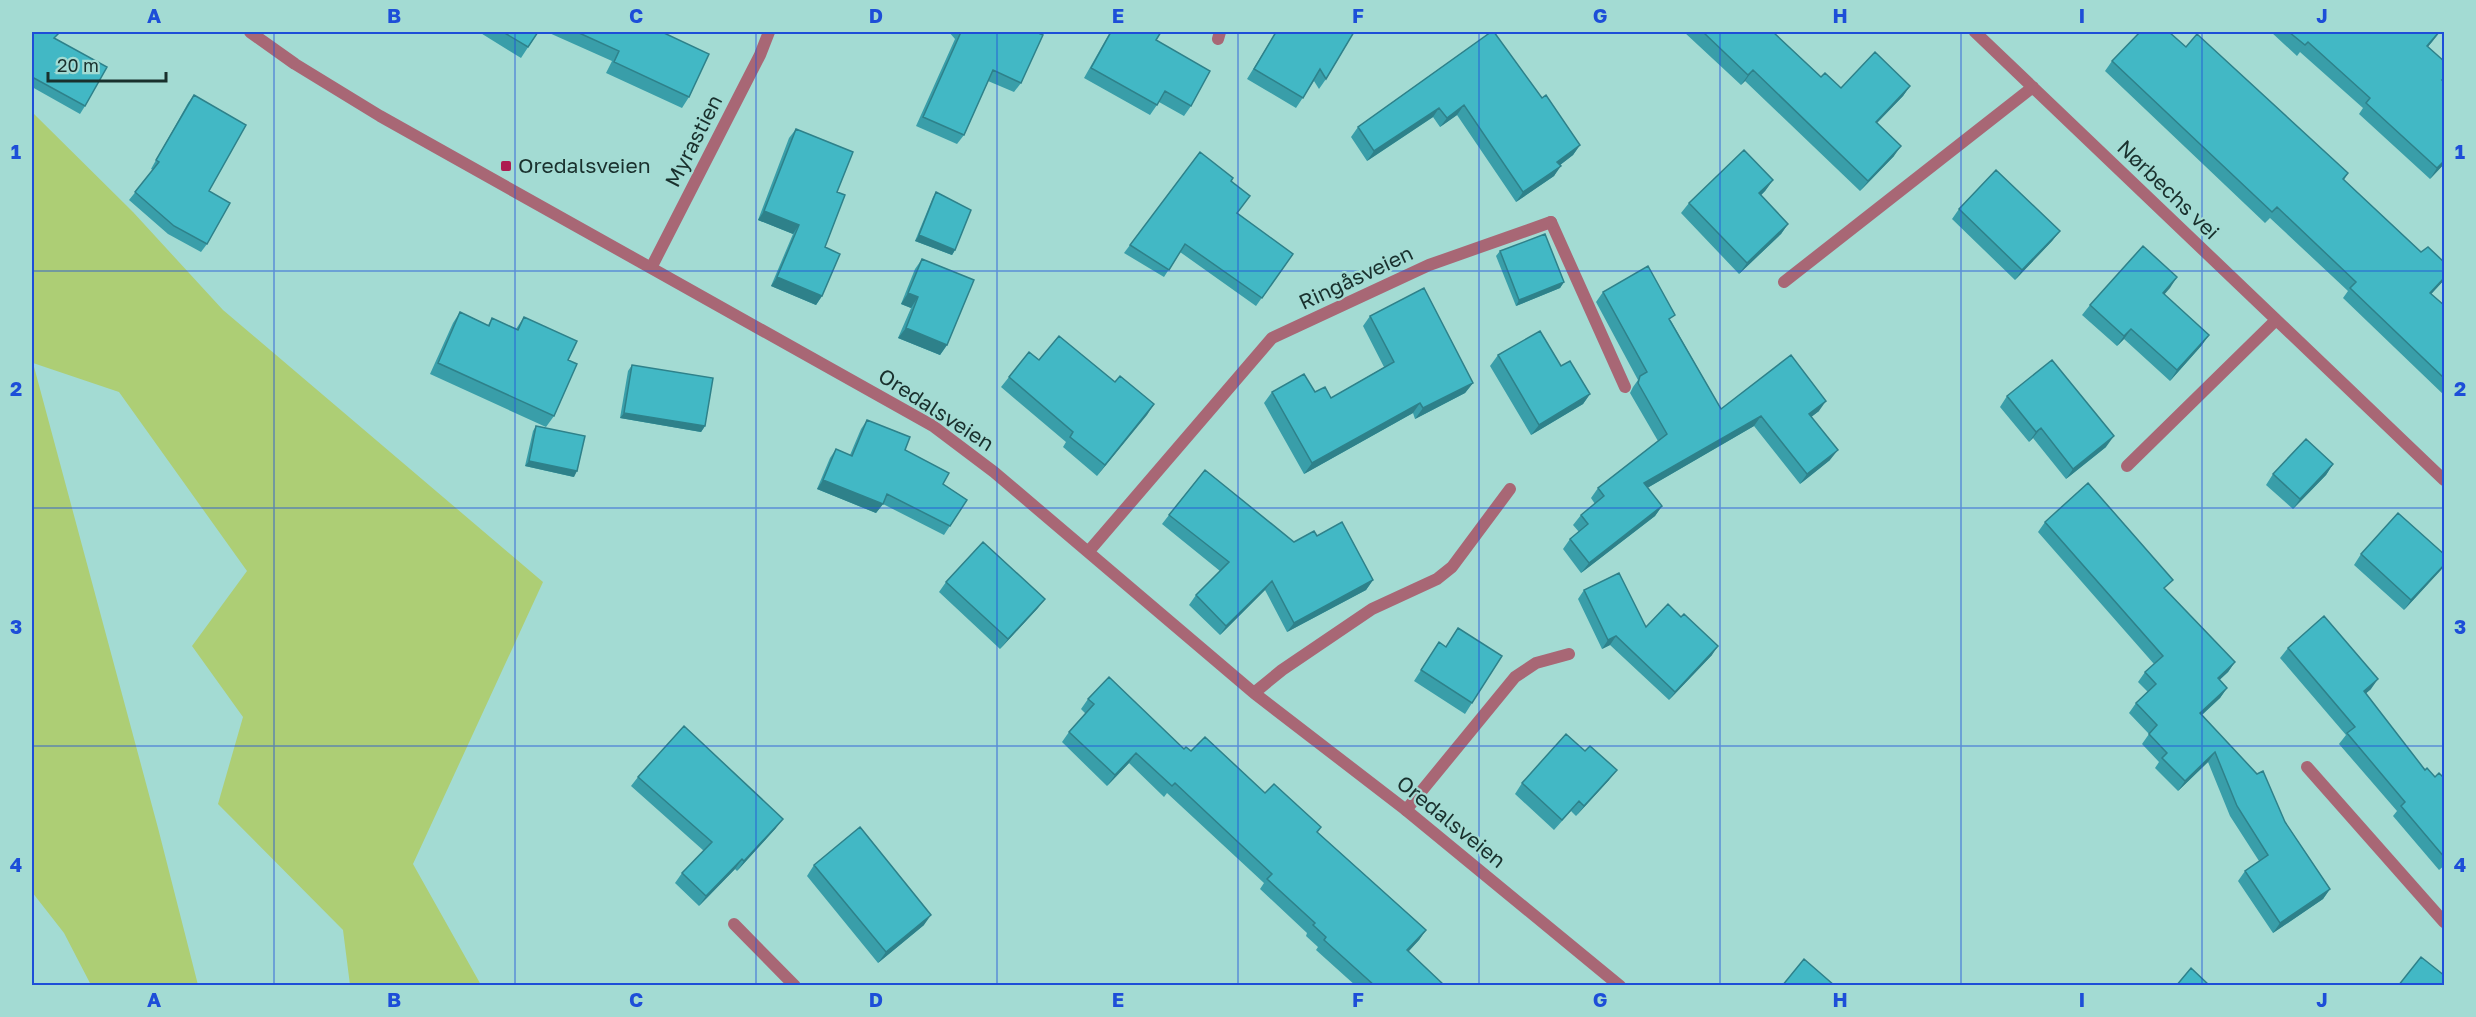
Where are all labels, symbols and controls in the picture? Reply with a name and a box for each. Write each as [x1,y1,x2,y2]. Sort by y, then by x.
text: A [147,3,161,27]
text: B [387,3,401,27]
text: C [629,3,643,27]
text: D [869,3,883,27]
text: E [1112,3,1124,27]
text: F [1352,3,1364,27]
text: G [1593,3,1607,27]
text: H [1832,3,1848,27]
text: I [2079,3,2085,27]
text: J [2316,3,2328,27]
scale bar [48,45,166,83]
text: 20 m [57,54,99,76]
street label: Myrastien [659,90,727,191]
street label: Nørbechs vei [2112,134,2225,244]
text: 1 [11,139,21,163]
text: 1 [2455,139,2465,163]
place label: Oredalsveien [518,152,651,178]
marker: Oredalsveien [499,159,513,173]
street label: Ringåsveien [1294,239,1417,315]
street label: Oredalsveien [874,362,999,456]
text: 2 [10,376,22,400]
text: 2 [2454,376,2466,400]
text: 3 [10,614,22,638]
text: 3 [2454,614,2466,638]
street label: Oredalsveien [1392,769,1511,873]
text: 4 [10,852,22,876]
text: 4 [2454,852,2466,876]
text: A [147,987,161,1011]
text: B [387,987,401,1011]
text: C [629,987,643,1011]
text: D [869,987,883,1011]
text: E [1112,987,1124,1011]
text: F [1352,987,1364,1011]
text: G [1593,987,1607,1011]
text: H [1832,987,1848,1011]
text: I [2079,987,2085,1011]
text: J [2316,987,2328,1011]

